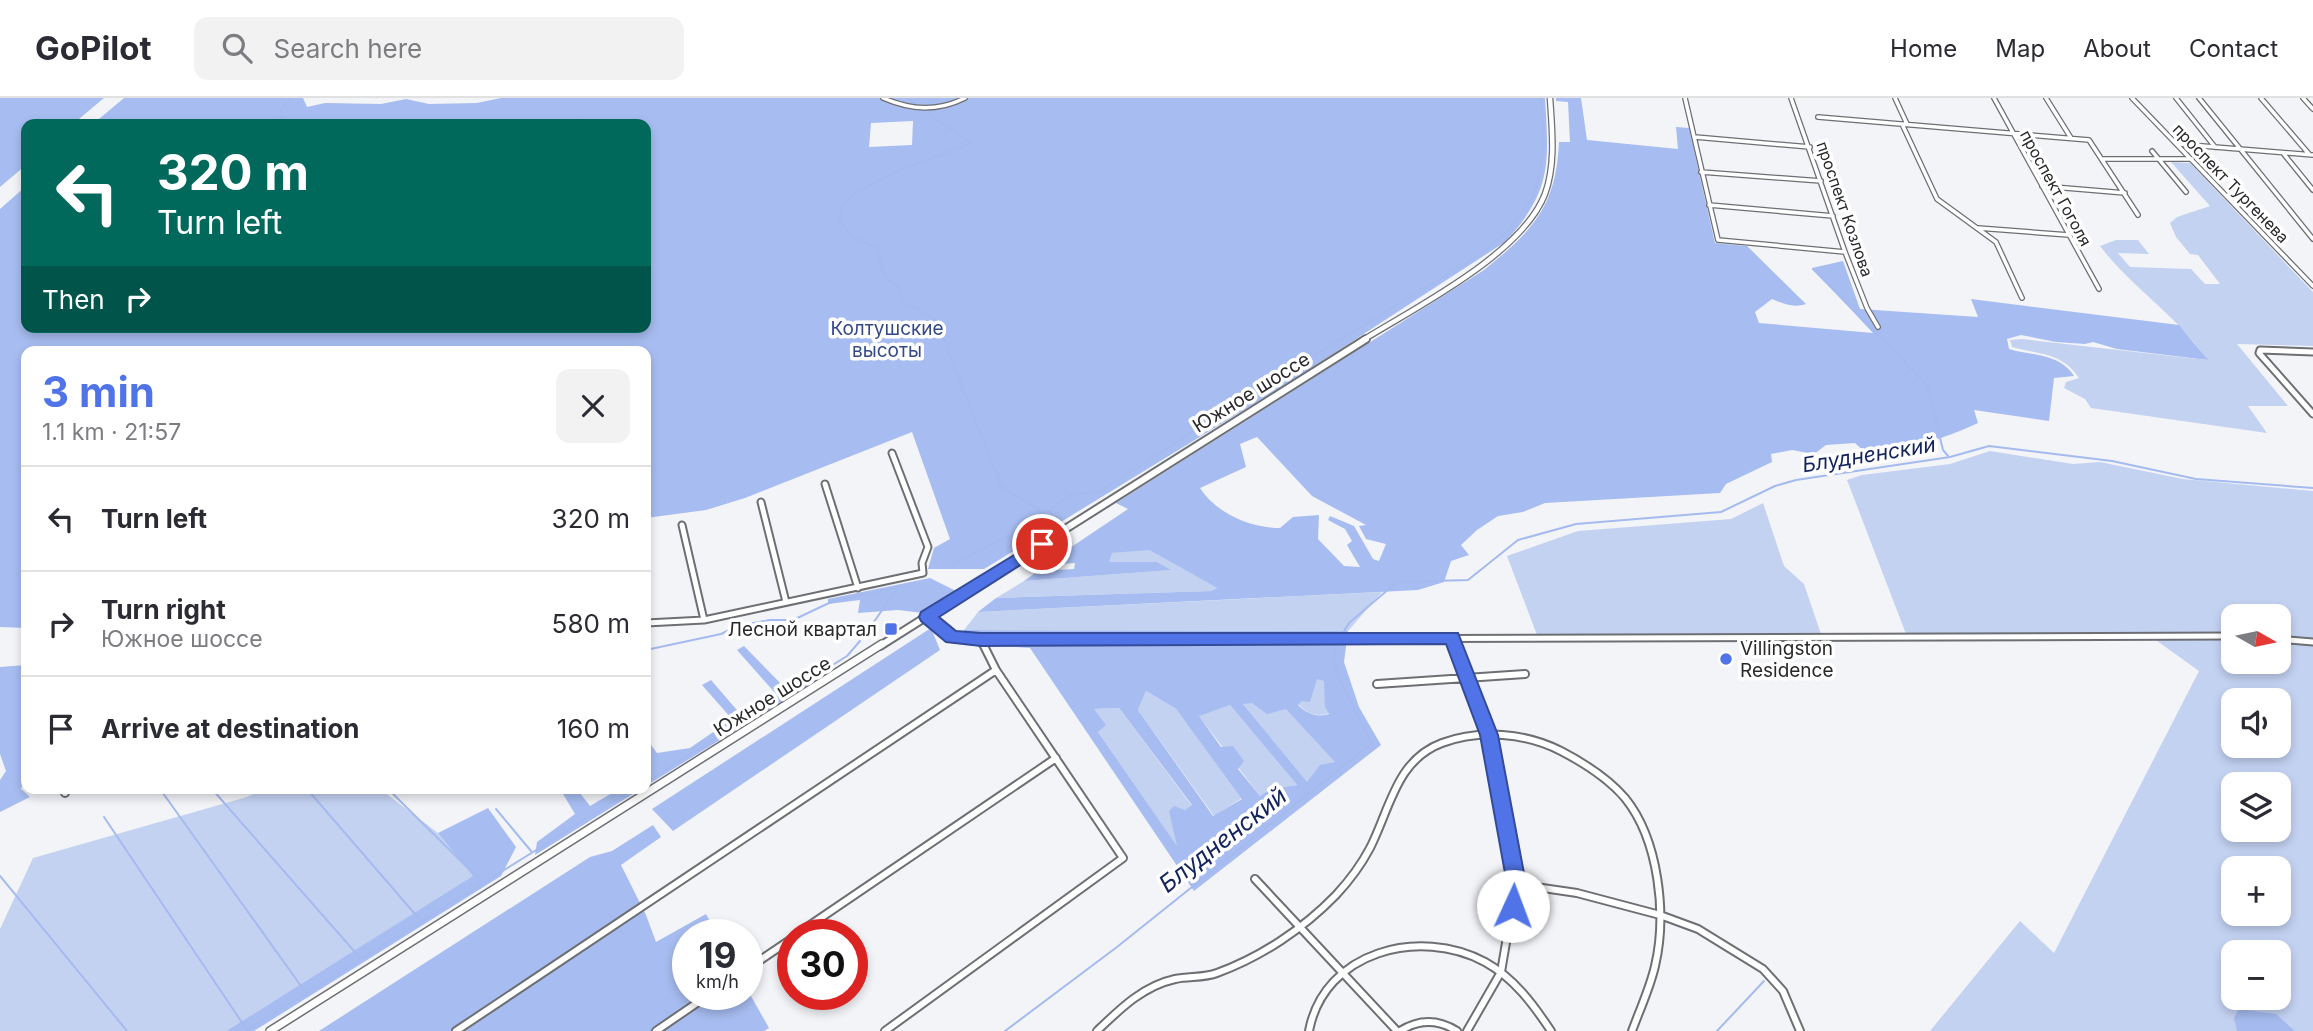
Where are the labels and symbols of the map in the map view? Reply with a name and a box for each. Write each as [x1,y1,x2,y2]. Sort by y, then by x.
street label: проспект Тургенева [2169,119,2293,247]
street label: проспект Гоголя [2016,127,2096,249]
street label: проспект Козлова [1812,139,1878,279]
park label: Колтушские высоты [830,317,944,362]
street label: Южное шоссе [1189,347,1314,438]
water label: Блудненский [1800,432,1937,477]
pin [1012,514,1072,574]
north arrow [2221,604,2291,674]
place label: Лесной квартал [728,618,877,641]
marker: Лесной квартал [883,621,899,637]
place label: Villingston Residence [1740,637,1834,682]
street label: Южное шоссе [710,651,835,742]
marker: Villingston Residence [1718,651,1734,667]
water label: Блудненский [1153,781,1292,898]
position arrow [1476,869,1550,943]
speed limit sign: 30 [777,919,868,1010]

